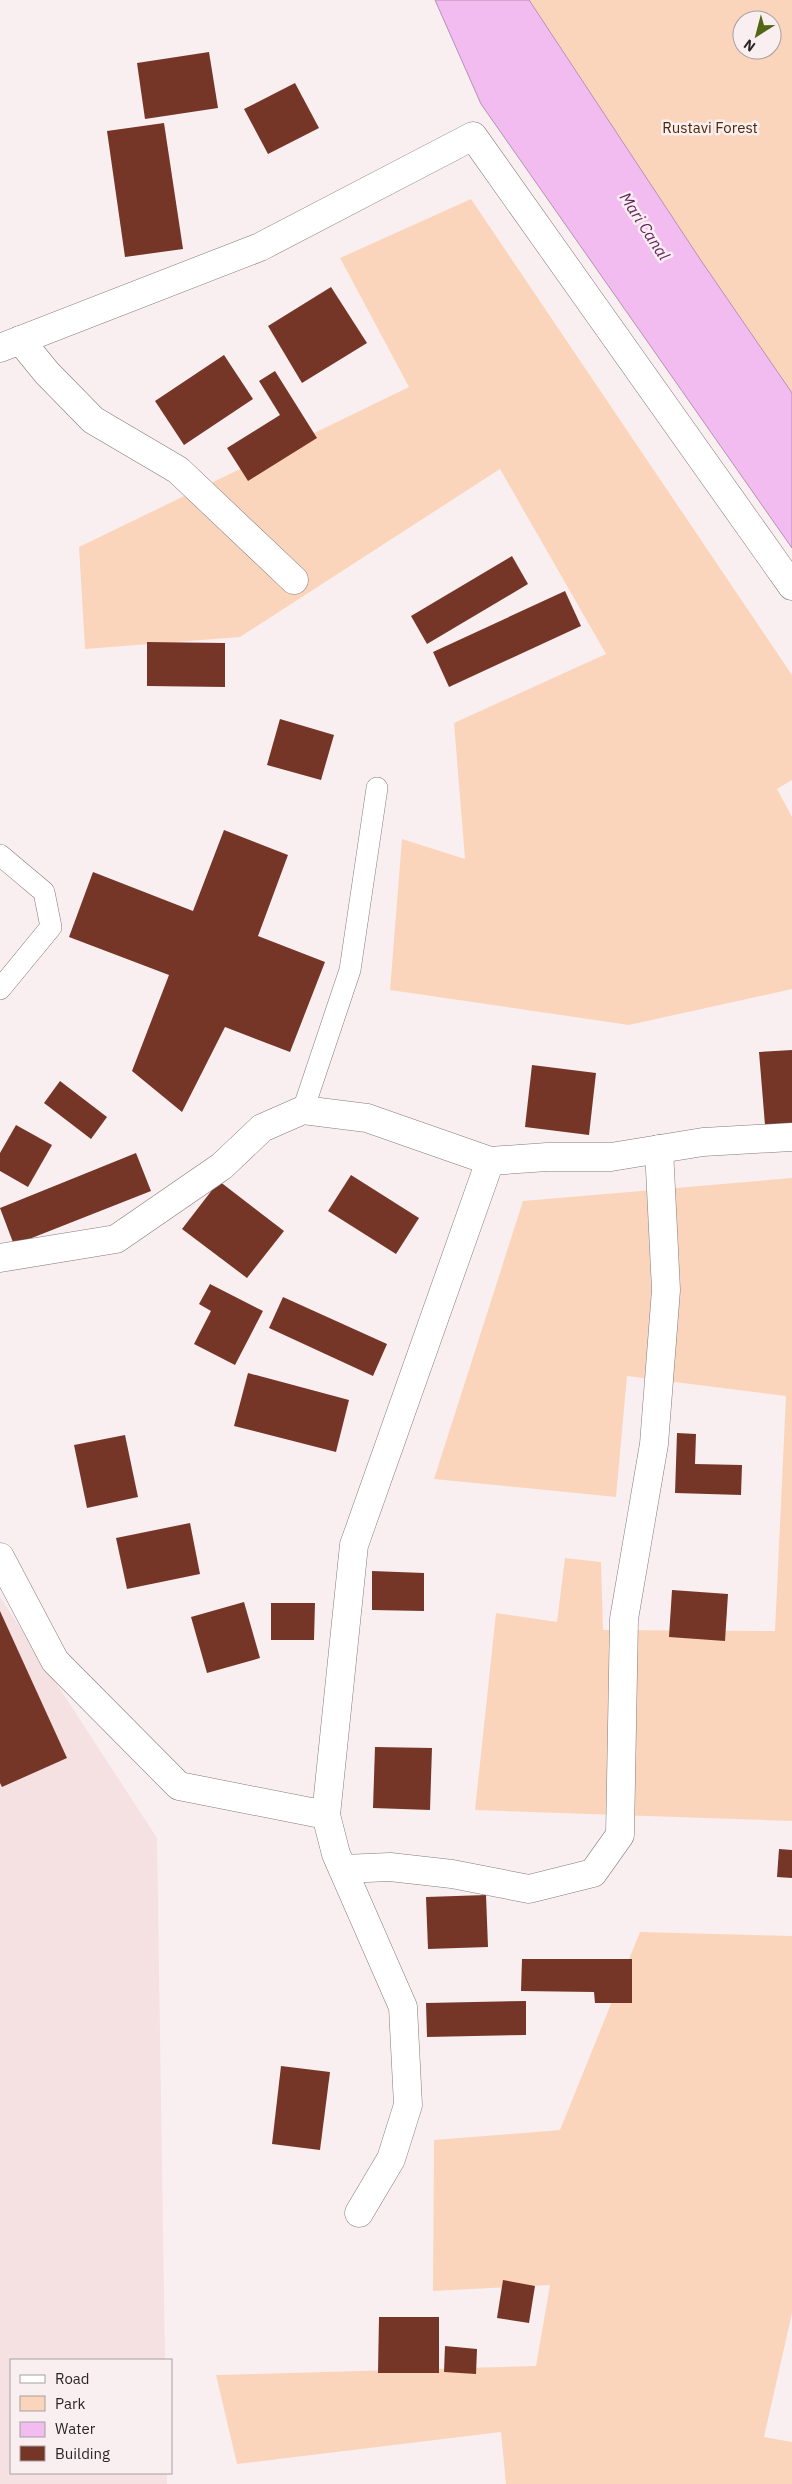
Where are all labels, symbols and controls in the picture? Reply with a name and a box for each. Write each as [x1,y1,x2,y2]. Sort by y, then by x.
north arrow [732,10,782,60]
text: N [740,35,759,56]
park label: Rustavi Forest [662,118,758,137]
water label: Mari Canal [616,188,675,264]
legend [10,2359,172,2474]
text: Road [55,2369,90,2388]
text: Park [55,2394,85,2413]
text: Water [55,2419,96,2438]
text: Building [55,2444,110,2463]

